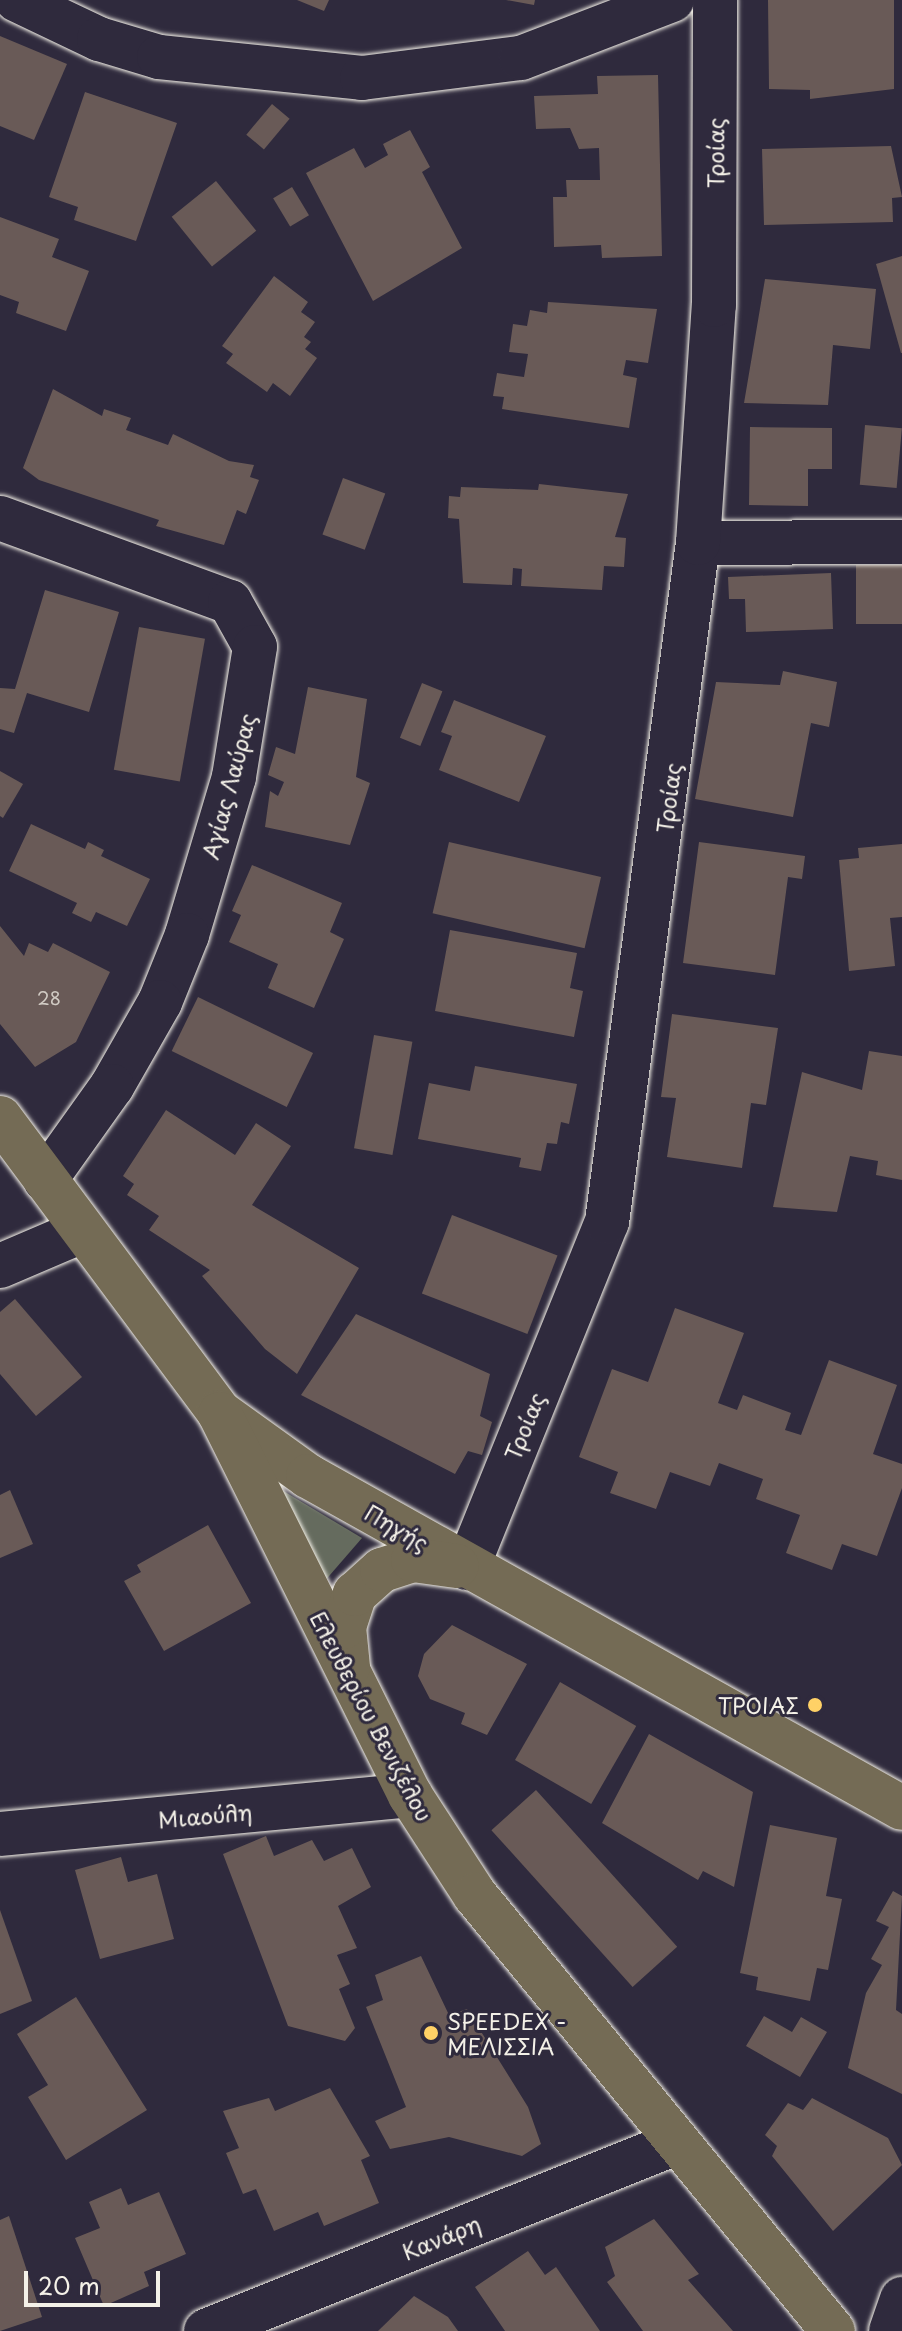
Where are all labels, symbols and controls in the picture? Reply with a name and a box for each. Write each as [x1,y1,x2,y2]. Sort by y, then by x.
street label: Τροίας [702,118,728,188]
street label: Αγίας Λαύρας [196,710,260,862]
street label: Τροίας [651,761,685,835]
house number: 28 [37,987,61,1009]
street label: Τροίας [499,1388,549,1464]
street label: Πηγής [361,1498,433,1556]
street label: Ελευθερίου Βενιζέλου [305,1607,439,1825]
place label: ΤΡΟΙΑΣ [718,1692,799,1718]
marker: ΤΡΟΙΑΣ [806,1696,824,1714]
street label: Μιαούλη [157,1798,253,1832]
place label: SPEEDEX - ΜΕΛΙΣΣΙΑ [447,2007,566,2058]
marker: SPEEDEX - ΜΕΛΙΣΣΙΑ [422,2024,440,2042]
street label: Κανάρη [398,2209,484,2265]
scale bar [28,2255,164,2305]
text: 20 m [38,2267,100,2303]

